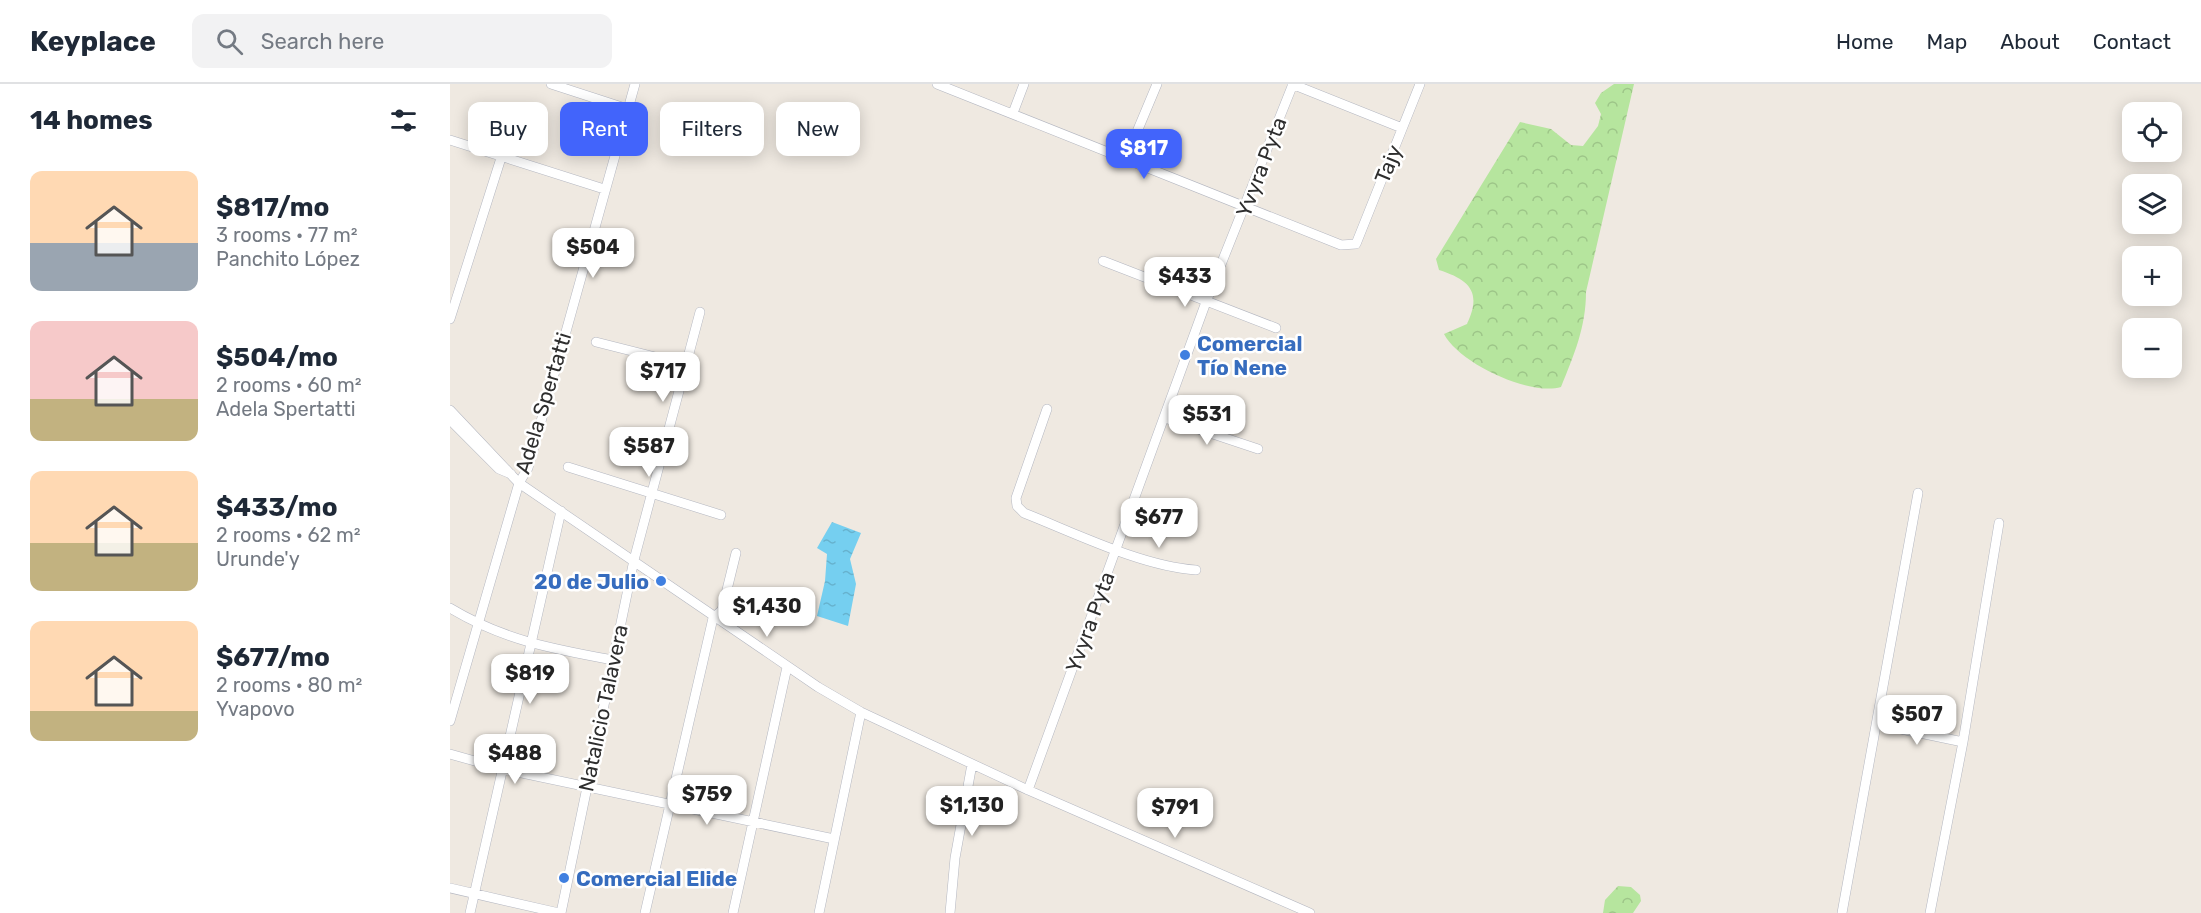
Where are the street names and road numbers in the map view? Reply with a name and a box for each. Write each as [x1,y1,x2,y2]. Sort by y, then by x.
street label: Yvyra Pyta [1230,113,1292,221]
street label: Tajy [1369,141,1407,187]
street label: Adela Spertatti [510,329,576,477]
street label: Yvyra Pyta [1060,568,1120,676]
street label: Natalicio Talavera [573,622,633,794]

